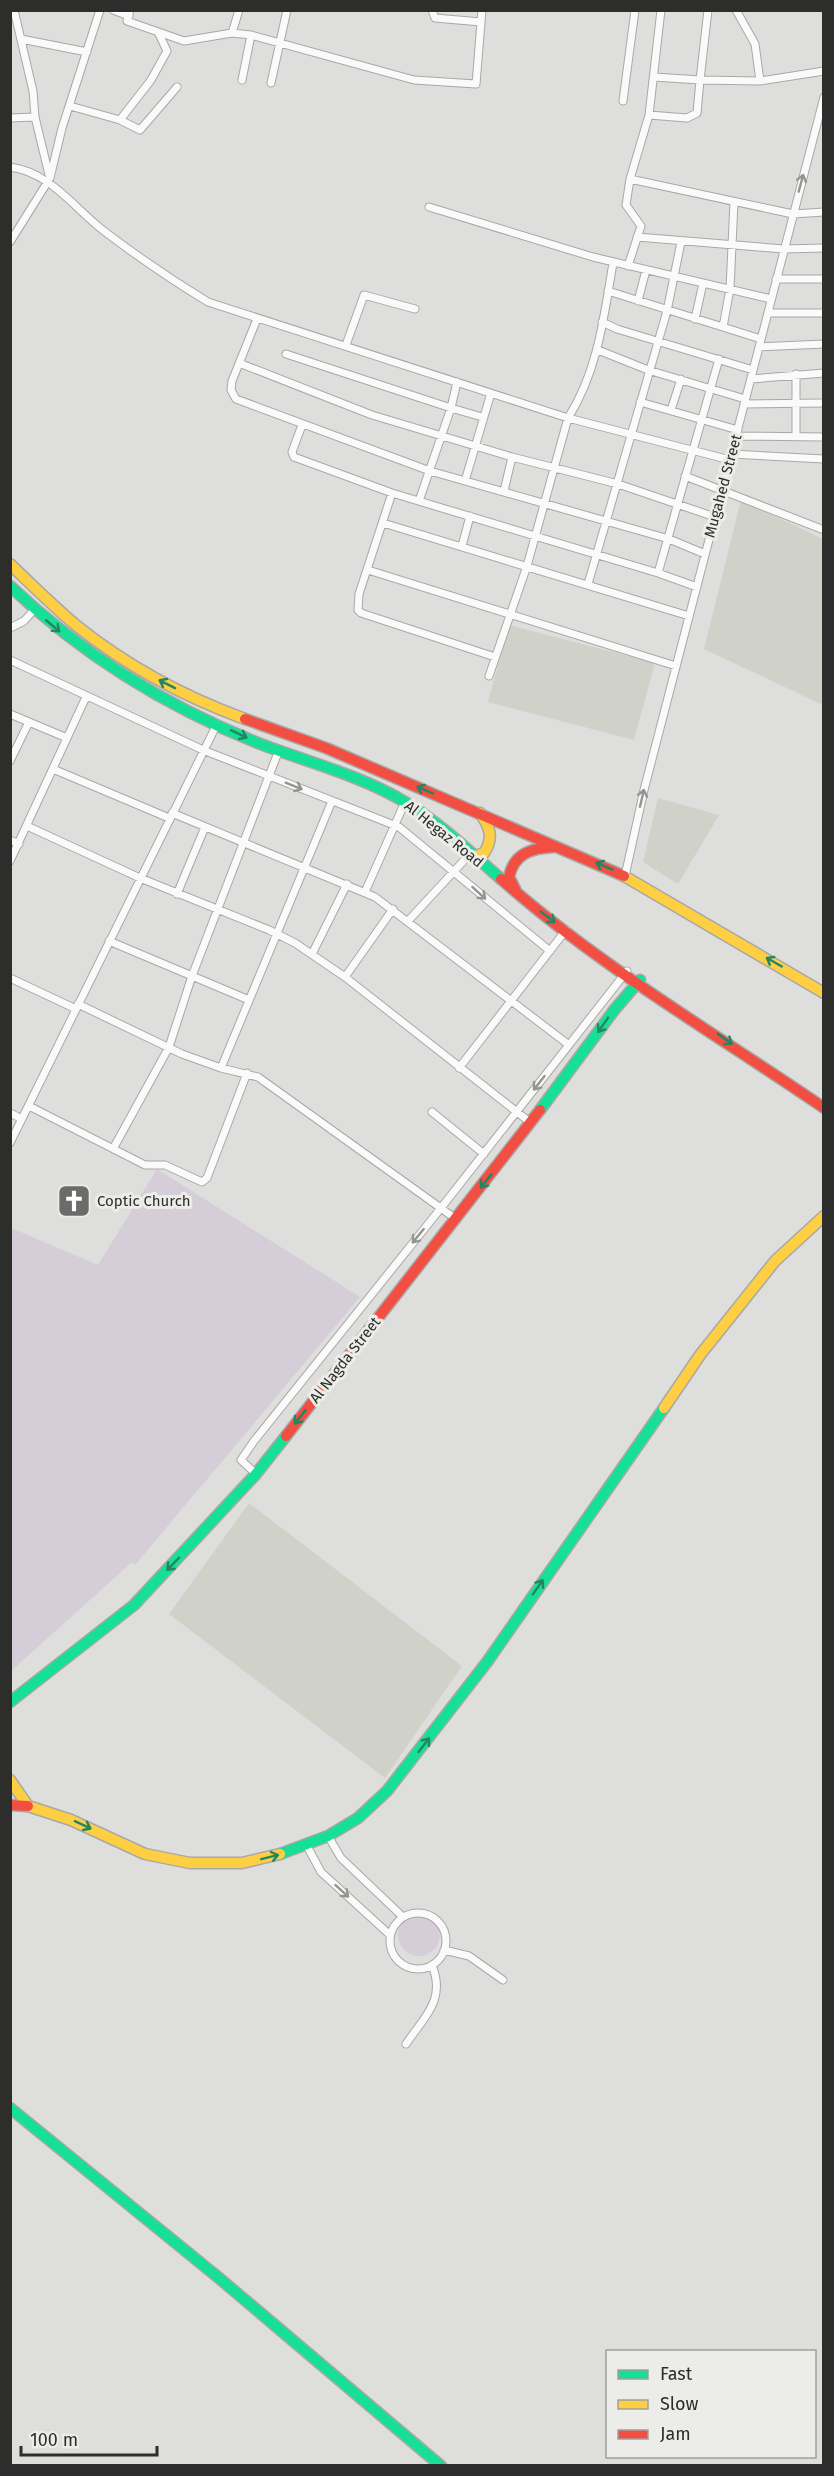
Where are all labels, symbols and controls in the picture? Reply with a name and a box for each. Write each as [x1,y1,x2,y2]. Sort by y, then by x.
one-way arrow [796,173,808,192]
street label: Mugahed Street [701,432,746,540]
one-way arrow [45,619,60,633]
one-way arrow [158,678,176,689]
one-way arrow [229,728,247,740]
one-way arrow [285,781,303,792]
one-way arrow [416,784,434,795]
one-way arrow [637,789,649,808]
street label: Al Hegaz Road [401,797,487,871]
one-way arrow [595,860,613,872]
one-way arrow [471,886,486,900]
one-way arrow [539,910,555,923]
one-way arrow [766,956,783,968]
one-way arrow [597,1017,609,1033]
one-way arrow [717,1033,733,1045]
one-way arrow [533,1075,546,1091]
one-way arrow [480,1173,492,1189]
church icon: Coptic Church [56,1183,92,1219]
place label: Coptic Church [97,1192,191,1210]
one-way arrow [412,1228,425,1244]
street label: Al Nagda Street [306,1313,385,1407]
one-way arrow [294,1409,307,1425]
one-way arrow [165,1557,180,1572]
one-way arrow [532,1580,544,1596]
one-way arrow [417,1737,430,1753]
one-way arrow [74,1820,92,1832]
one-way arrow [260,1850,279,1862]
one-way arrow [334,1884,349,1898]
legend [606,2350,816,2458]
text: Fast [660,2363,693,2385]
text: Slow [660,2393,699,2415]
scale bar [21,2419,158,2457]
text: Jam [660,2423,691,2445]
text: 100 m [30,2429,78,2451]

